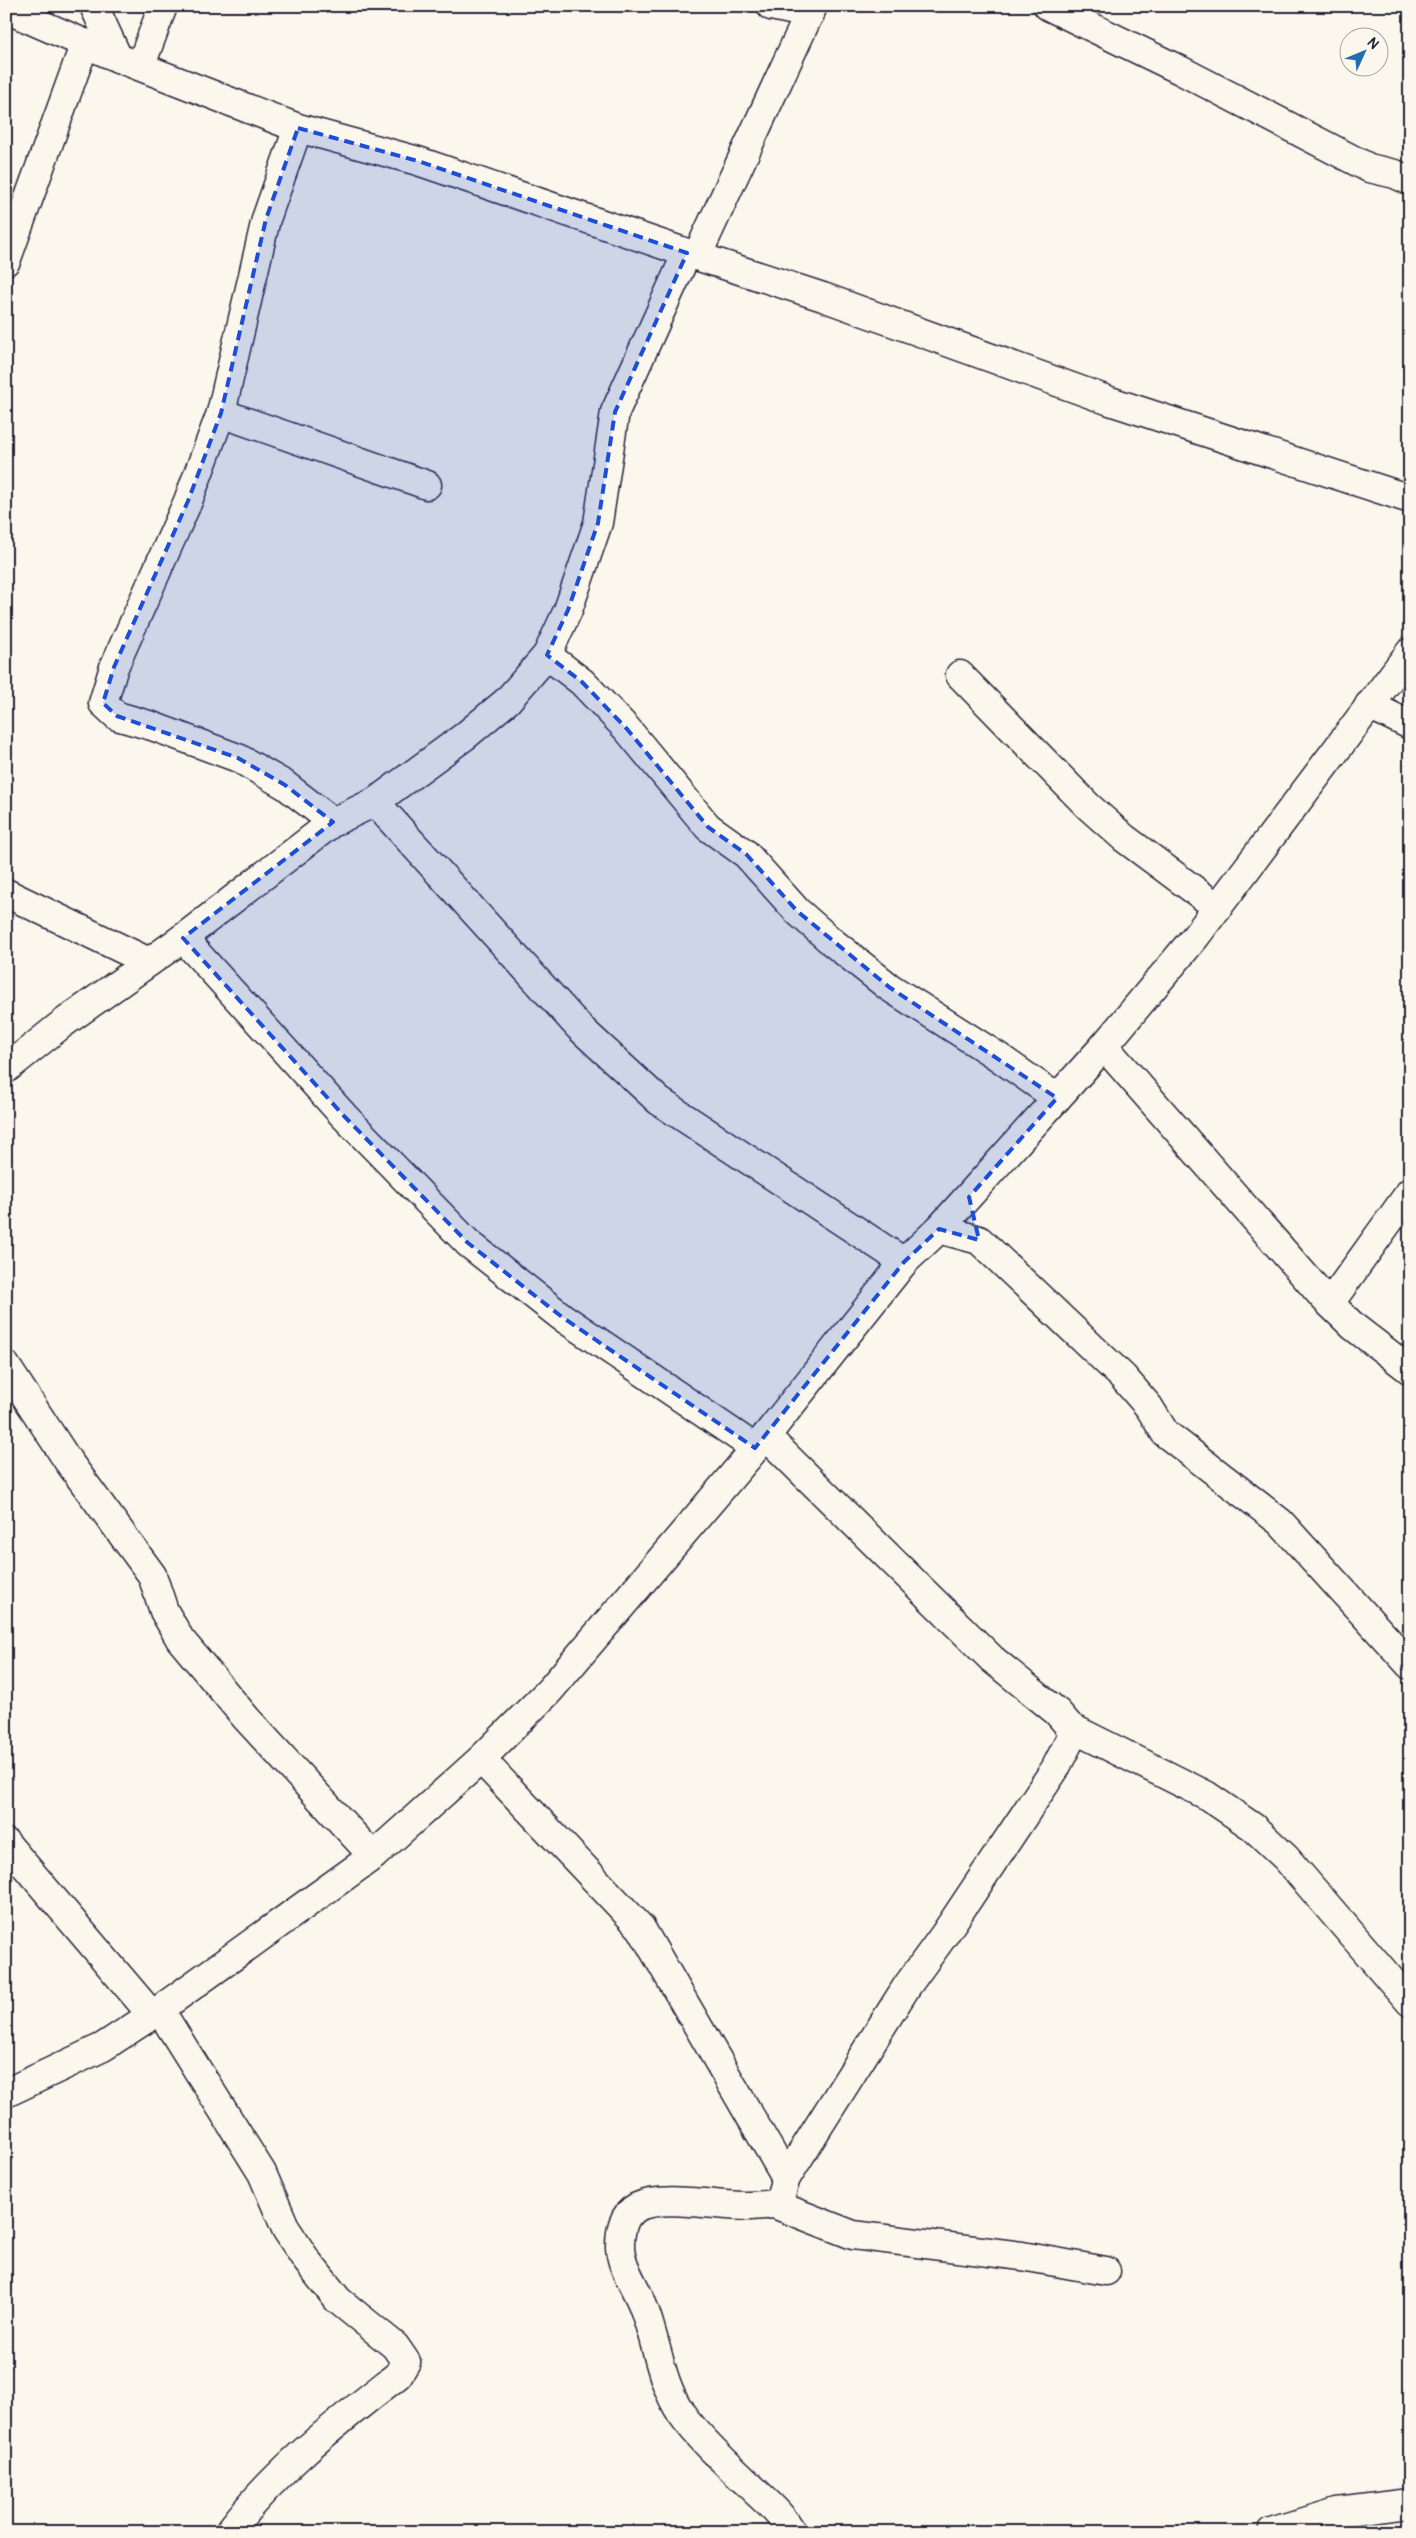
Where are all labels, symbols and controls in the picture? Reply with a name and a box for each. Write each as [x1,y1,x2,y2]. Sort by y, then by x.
north arrow [1338,28,1388,78]
text: N [1364,34,1382,53]

